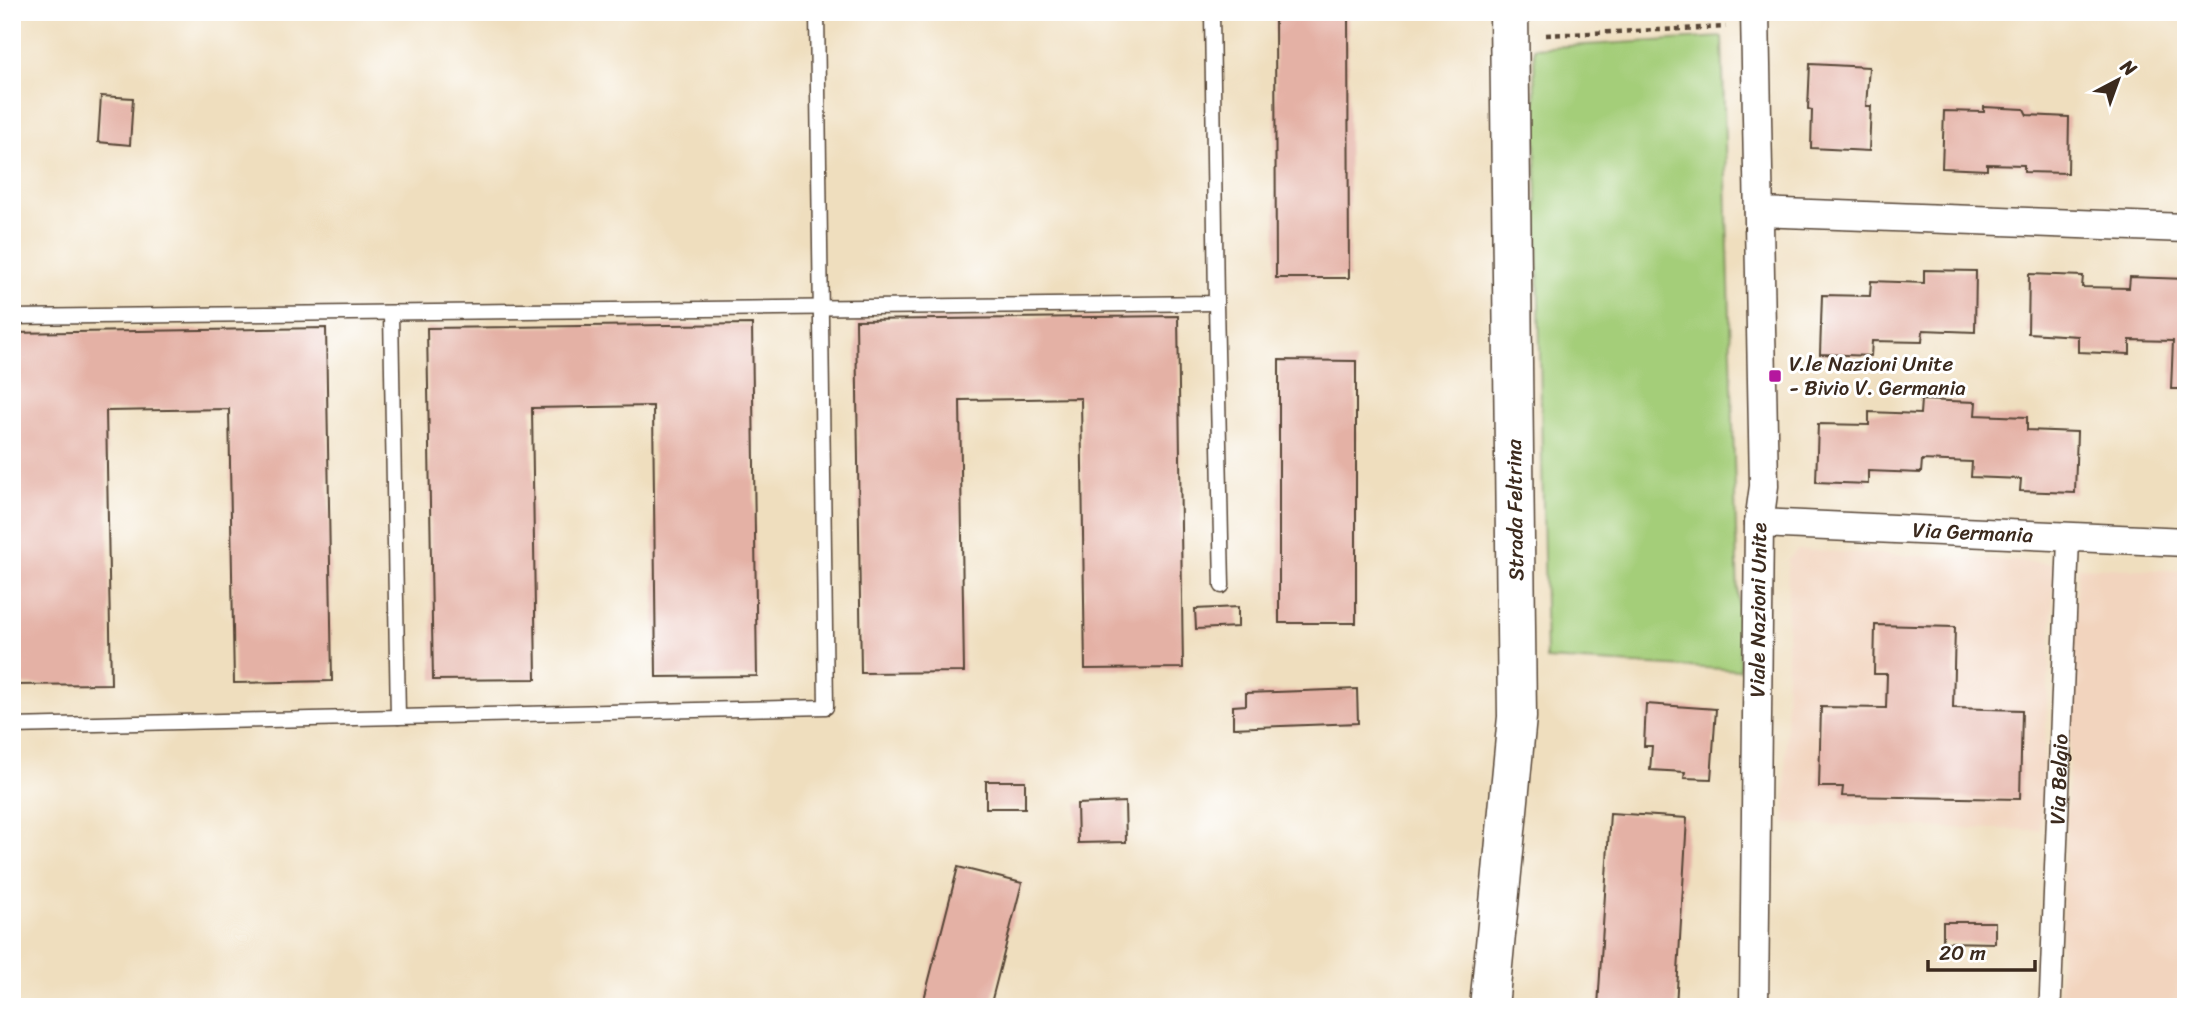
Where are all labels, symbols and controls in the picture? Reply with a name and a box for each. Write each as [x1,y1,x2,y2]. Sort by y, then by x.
north arrow [2082,46,2152,116]
text: N [2112,50,2145,85]
place label: V.le Nazioni Unite - Bivio V. Germania [1789,345,1966,407]
marker: V.le Nazioni Unite - Bivio V. Germania [1767,368,1783,384]
street label: Strada Feltrina [1495,438,1535,581]
street label: Via Germania [1912,511,2034,554]
street label: Viale Nazioni Unite [1738,522,1778,698]
street label: Via Belgio [2038,733,2080,825]
scale bar [1928,928,2035,972]
text: 20 m [1939,934,1986,972]

